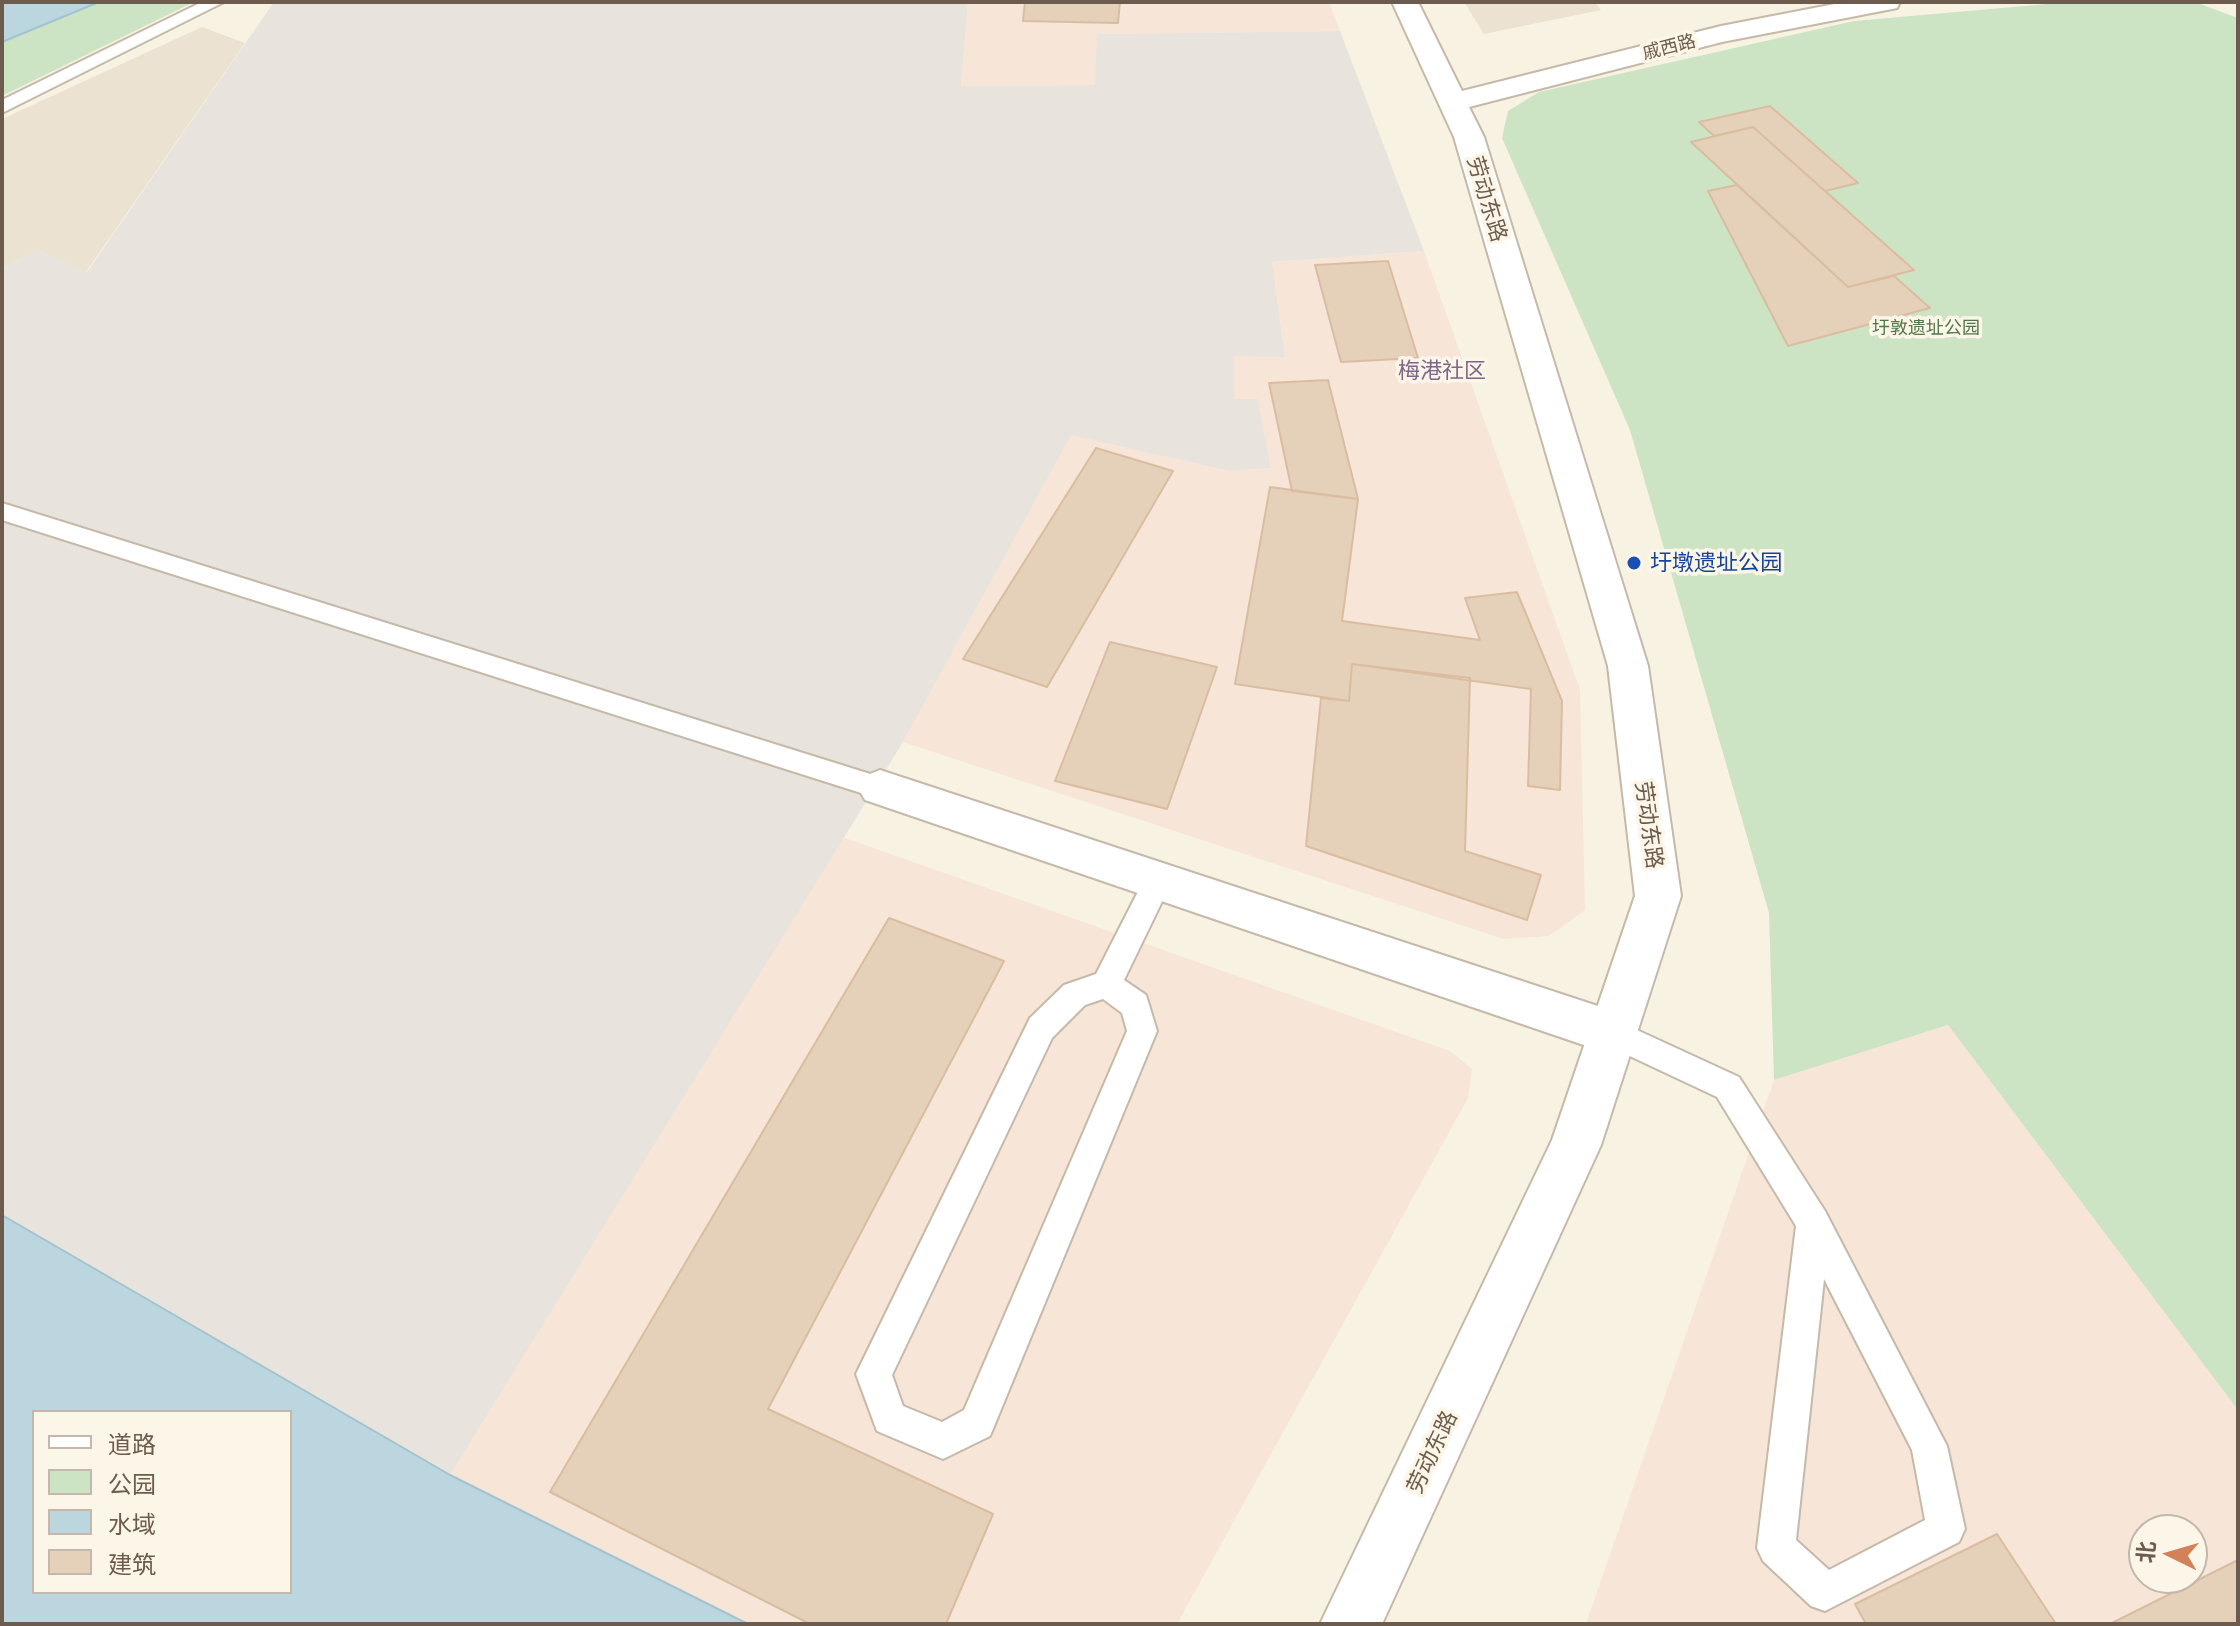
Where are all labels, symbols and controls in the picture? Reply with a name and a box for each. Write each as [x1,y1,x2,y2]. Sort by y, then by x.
street label: 戚西路 [1640,30,1698,64]
street label: 劳动东路 [1462,153,1512,245]
park label: 圩敦遗址公园 [1872,317,1980,339]
district label: 梅港社区 [1398,358,1486,384]
place label: 圩墩遗址公园 [1650,550,1782,576]
marker: 圩墩遗址公园 [1625,554,1643,572]
street label: 劳动东路 [1630,780,1668,870]
street label: 劳动东路 [1401,1407,1463,1497]
legend [32,1410,292,1594]
text: 道路 [108,1429,156,1458]
text: 公园 [108,1469,156,1498]
text: 水域 [108,1509,156,1538]
north arrow [2128,1514,2208,1594]
text: 北 [2131,1540,2160,1564]
text: 建筑 [108,1549,156,1578]

